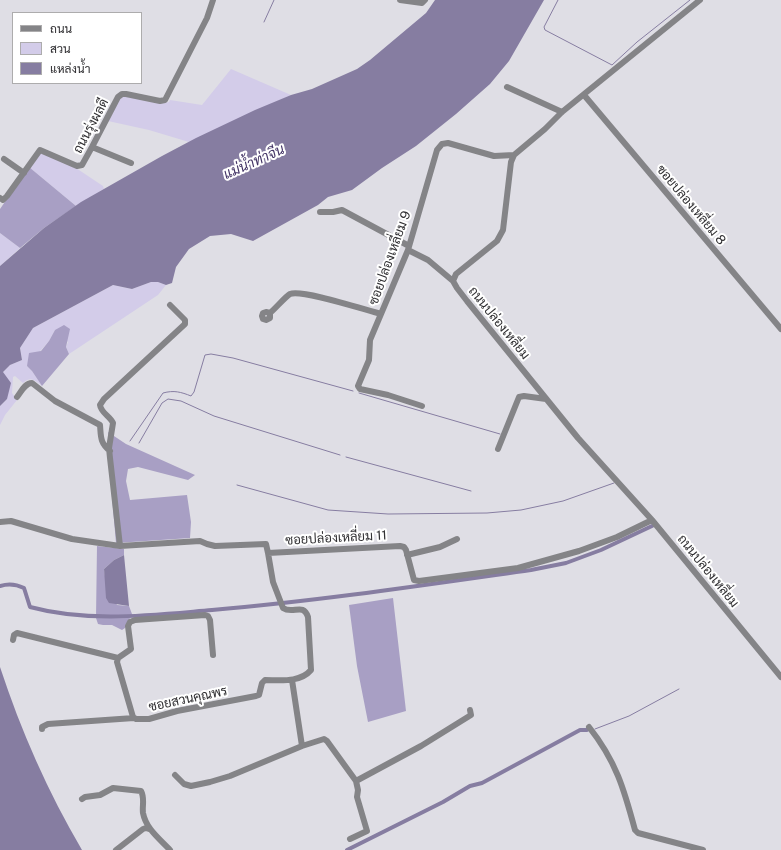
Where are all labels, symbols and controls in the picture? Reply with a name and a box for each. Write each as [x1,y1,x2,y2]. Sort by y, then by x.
legend [12,12,142,84]
text: ถนน [50,22,72,36]
text: สวน [50,42,71,56]
text: แหล่งน้ำ [50,62,90,76]
street label: ถนนรุ่งผลดี [70,96,112,156]
water label: แม่น้ำท่าจีน [221,141,287,183]
street label: ซอยปล่องเหลี่ยม 8 [653,162,729,248]
street label: ซอยปล่องเหลี่ยม 9 [366,209,414,307]
street label: ถนนปล่องเหลี่ยม [465,284,533,362]
street label: ซอยปล่องเหลี่ยม 11 [285,528,387,548]
street label: ถนนปล่องเหลี่ยม [674,532,742,610]
street label: ซอยสวนคุณพร [147,683,229,715]

